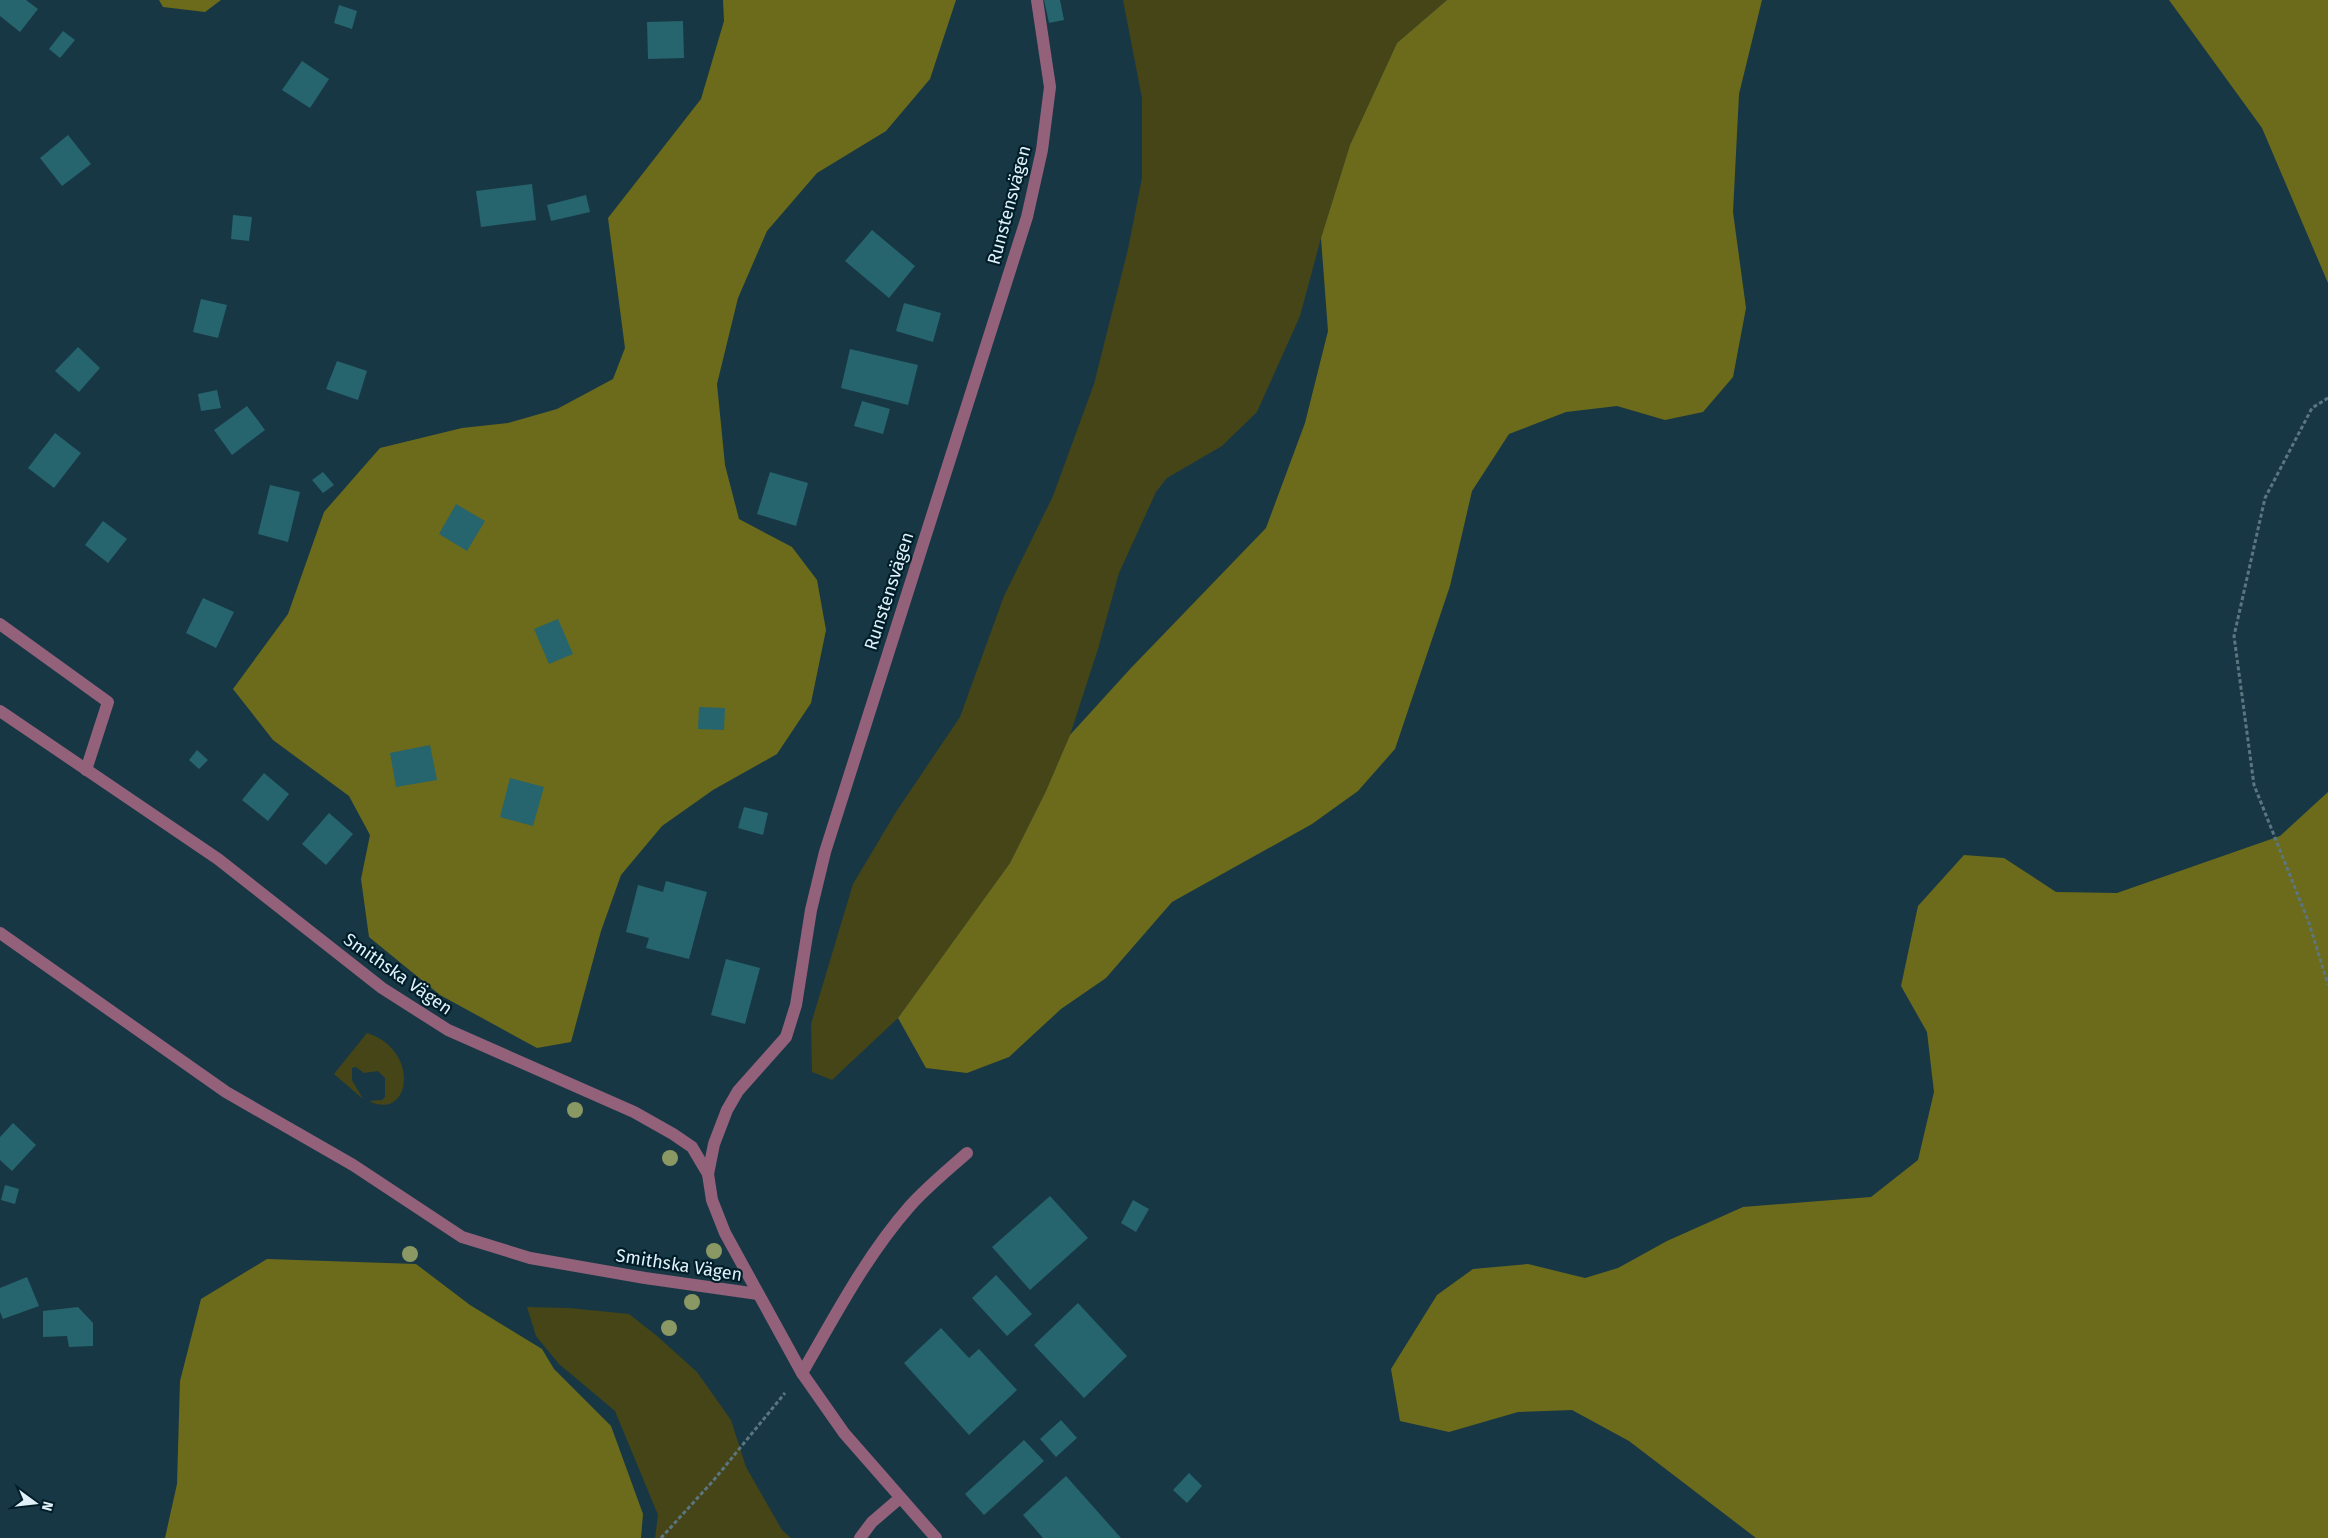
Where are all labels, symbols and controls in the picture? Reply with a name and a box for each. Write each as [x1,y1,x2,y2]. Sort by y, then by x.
street label: Runstensvägen [983,143,1035,267]
street label: Runstensvägen [860,529,918,653]
street label: Smithska Vägen [339,928,457,1020]
street label: Smithska Vägen [614,1244,744,1286]
north arrow [10,1478,60,1528]
text: N [38,1500,56,1513]

